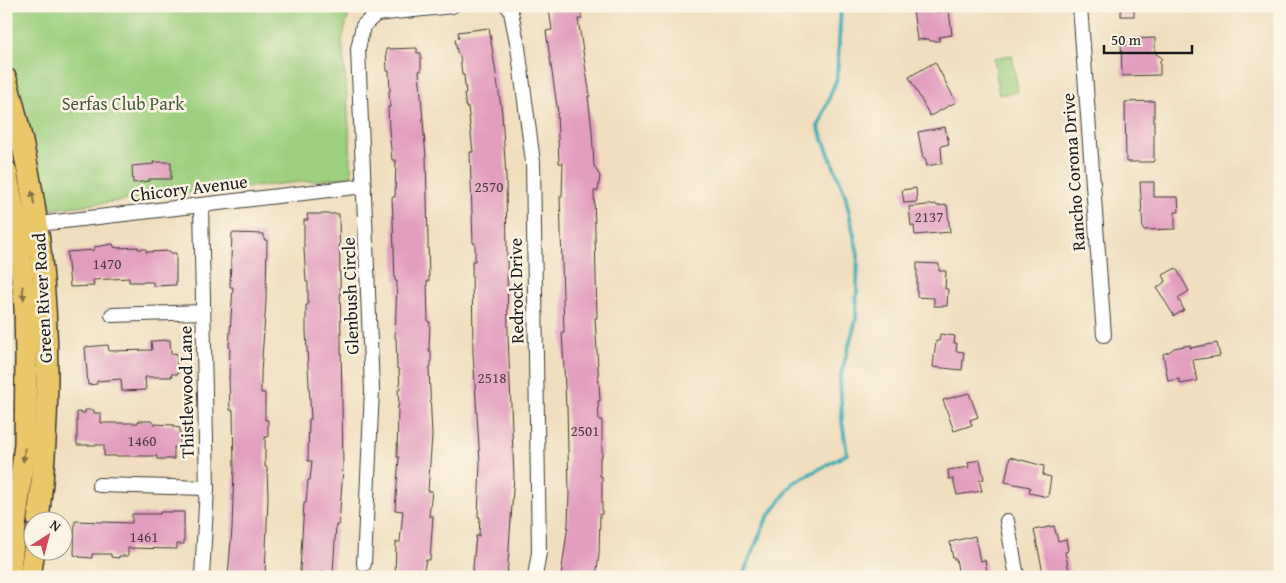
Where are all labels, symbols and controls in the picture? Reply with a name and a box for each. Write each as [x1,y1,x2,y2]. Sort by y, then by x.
scale bar [1104,22,1191,54]
text: 50 m [1111,29,1142,50]
park label: Serfas Club Park [62,90,185,117]
street label: Rancho Corona Drive [1054,92,1092,252]
street label: Chicory Avenue [129,167,249,209]
house number: 2570 [475,176,503,197]
one-way arrow [29,189,37,205]
house number: 2137 [915,206,943,227]
street label: Green River Road [25,232,59,364]
street label: Glenbush Circle [334,237,366,355]
street label: Redrock Drive [502,238,530,344]
house number: 1470 [93,253,121,274]
one-way arrow [20,285,28,301]
street label: Thistlewood Lane [171,326,201,458]
house number: 2518 [478,367,506,388]
house number: 2501 [571,420,599,441]
house number: 1460 [128,430,156,451]
one-way arrow [20,447,28,463]
north arrow [22,510,72,560]
text: N [46,515,66,537]
house number: 1461 [130,526,158,547]

